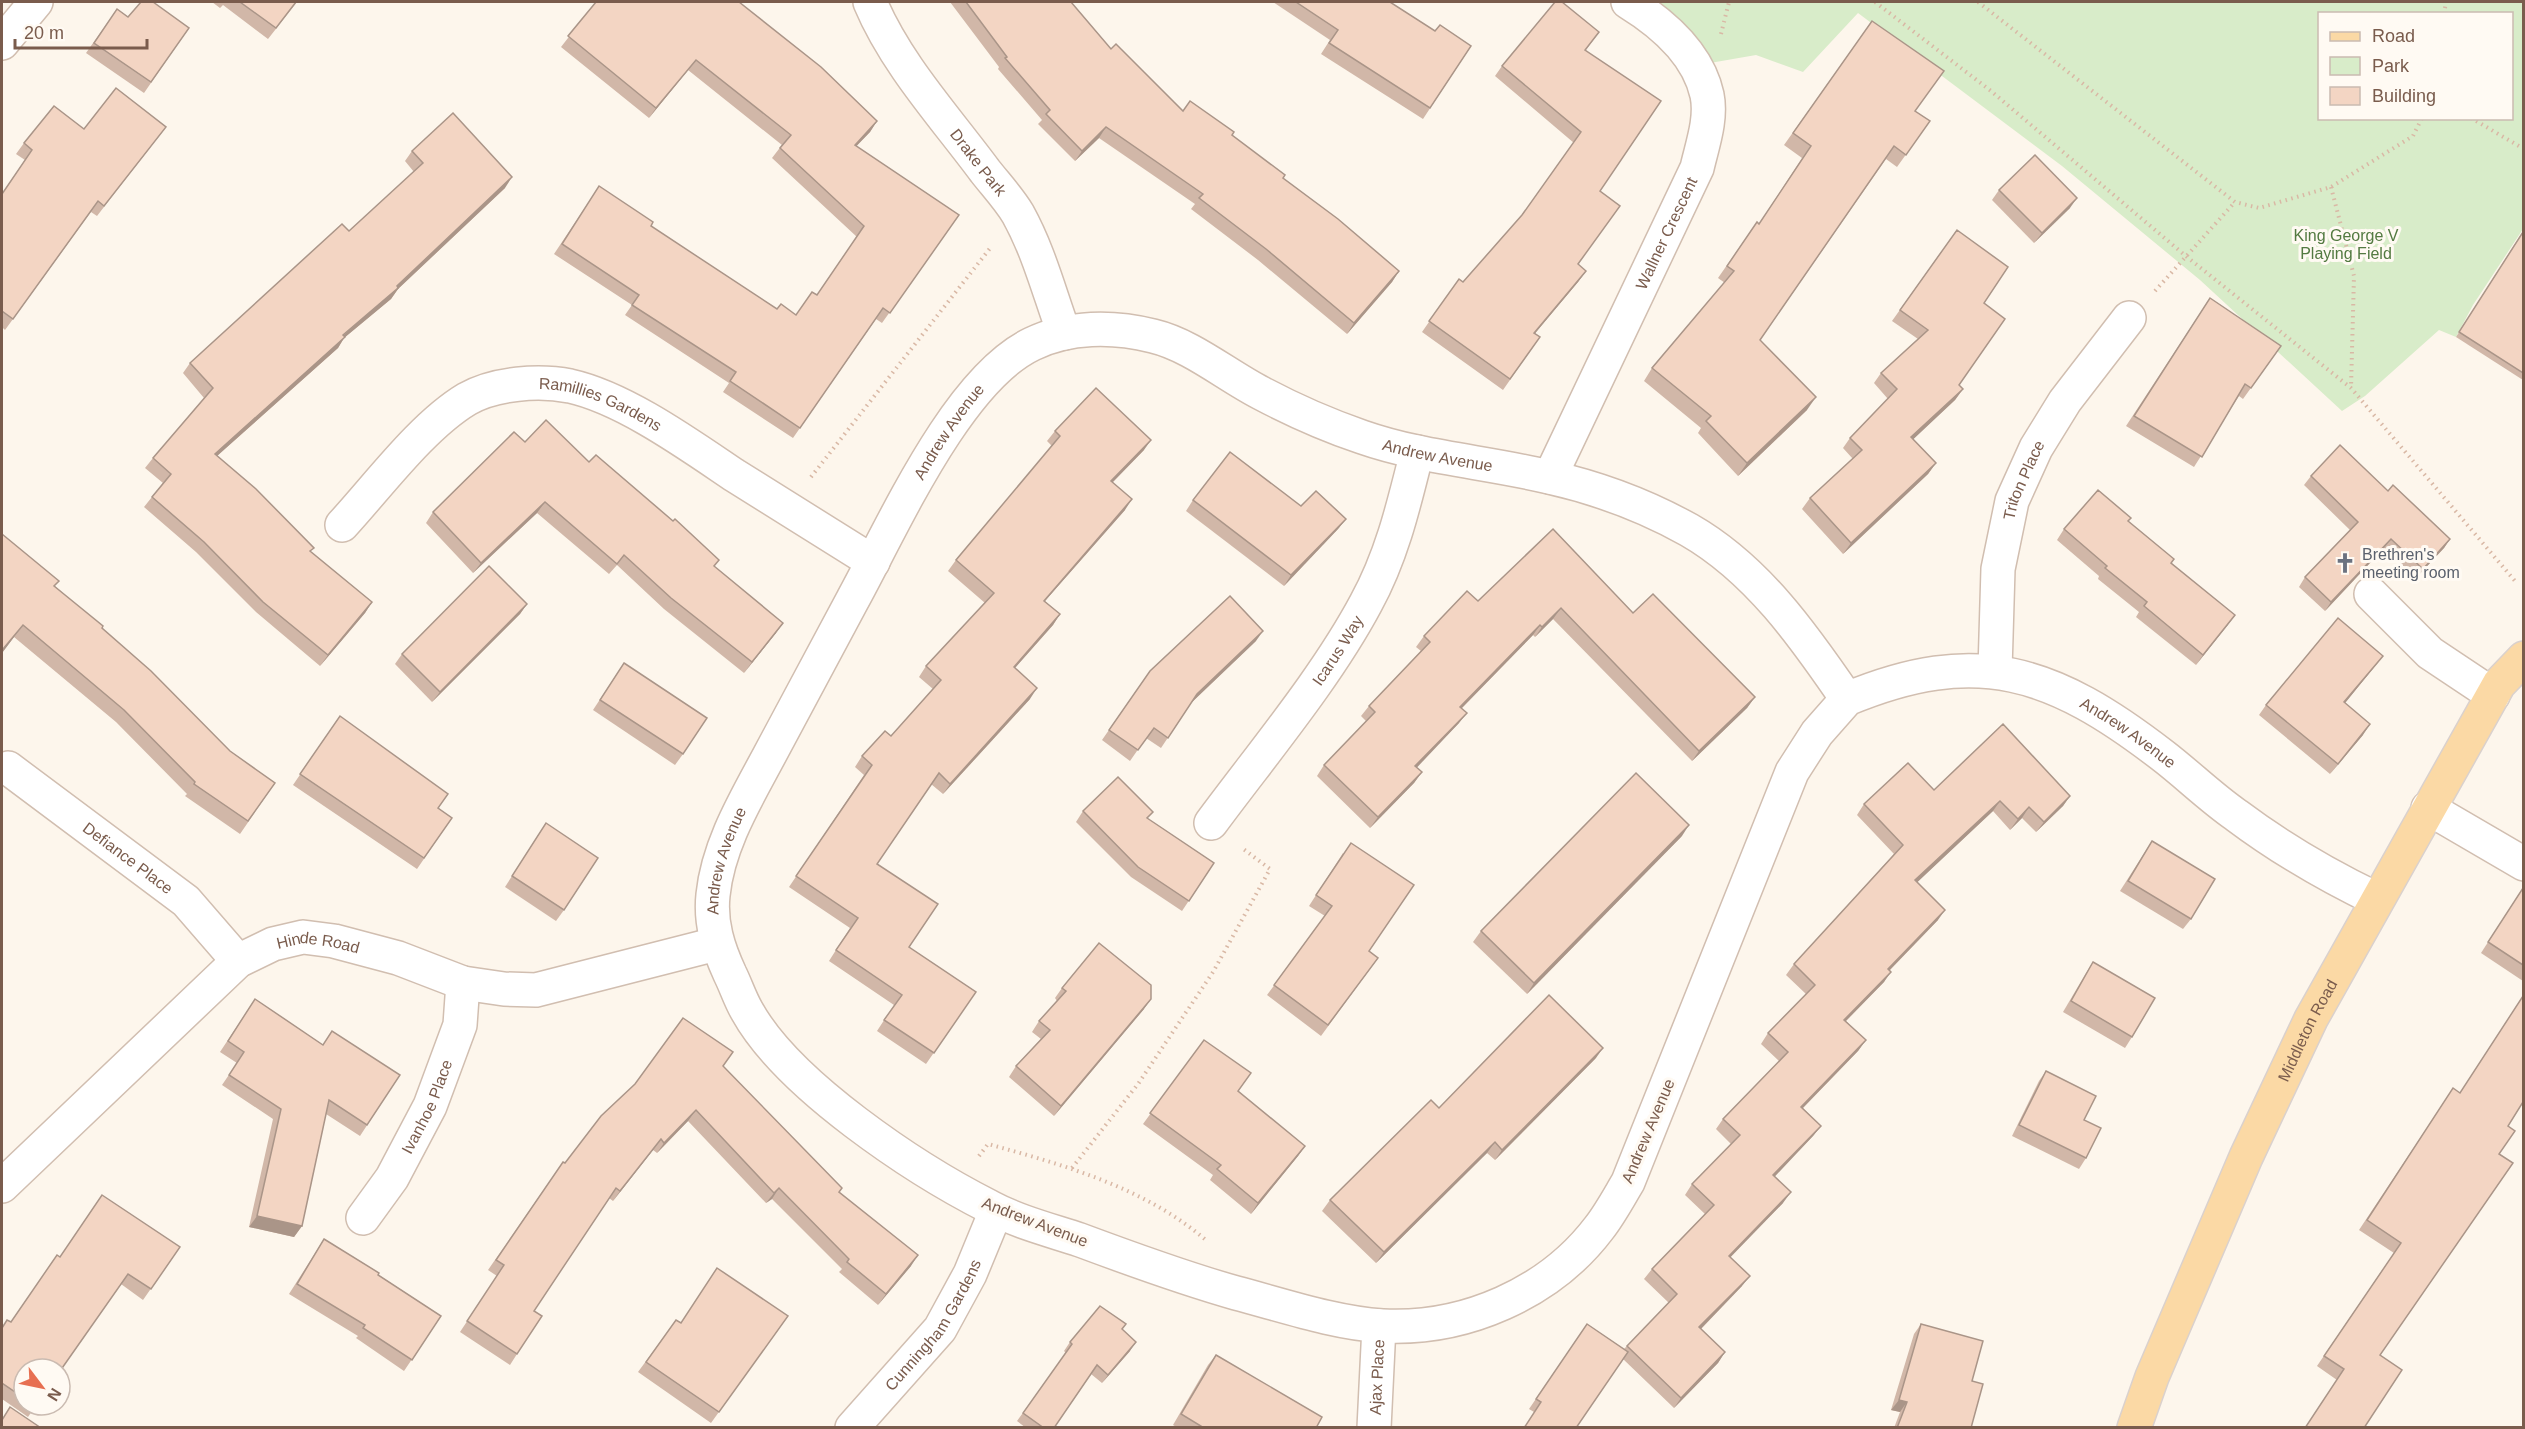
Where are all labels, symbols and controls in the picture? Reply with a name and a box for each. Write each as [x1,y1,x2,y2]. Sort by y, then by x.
scale bar [15,12,147,50]
legend [2318,12,2513,120]
text: 20 m [24,23,64,43]
text: Road [2372,26,2415,46]
text: Park [2372,56,2410,76]
text: Building [2372,86,2436,106]
street label: Drake Park [947,125,1011,200]
street label: Wallner Crescent [1632,174,1700,292]
park label: King George V Playing Field [2294,227,2399,262]
street label: Ramillies Gardens [539,375,665,434]
street label: Andrew Avenue [910,380,987,482]
street label: Andrew Avenue [1381,435,1494,474]
street label: Triton Place [2000,437,2047,521]
place label: Brethren's meeting room [2362,546,2460,581]
church icon: Brethren's meeting room [2333,551,2357,575]
street label: Icarus Way [1309,612,1366,688]
street label: Andrew Avenue [2078,694,2179,771]
street label: Andrew Avenue [704,804,749,915]
street label: Defiance Place [80,819,176,897]
street label: Hinde Road [275,928,362,956]
street label: Middleton Road [2274,976,2340,1084]
street label: Ivanhoe Place [398,1057,455,1156]
street label: Andrew Avenue [1618,1076,1678,1186]
street label: Andrew Avenue [980,1194,1090,1250]
street label: Cunningham Gardens [881,1257,984,1394]
street label: Ajax Place [1366,1339,1387,1415]
north arrow [12,1357,72,1417]
text: N [44,1385,65,1404]

